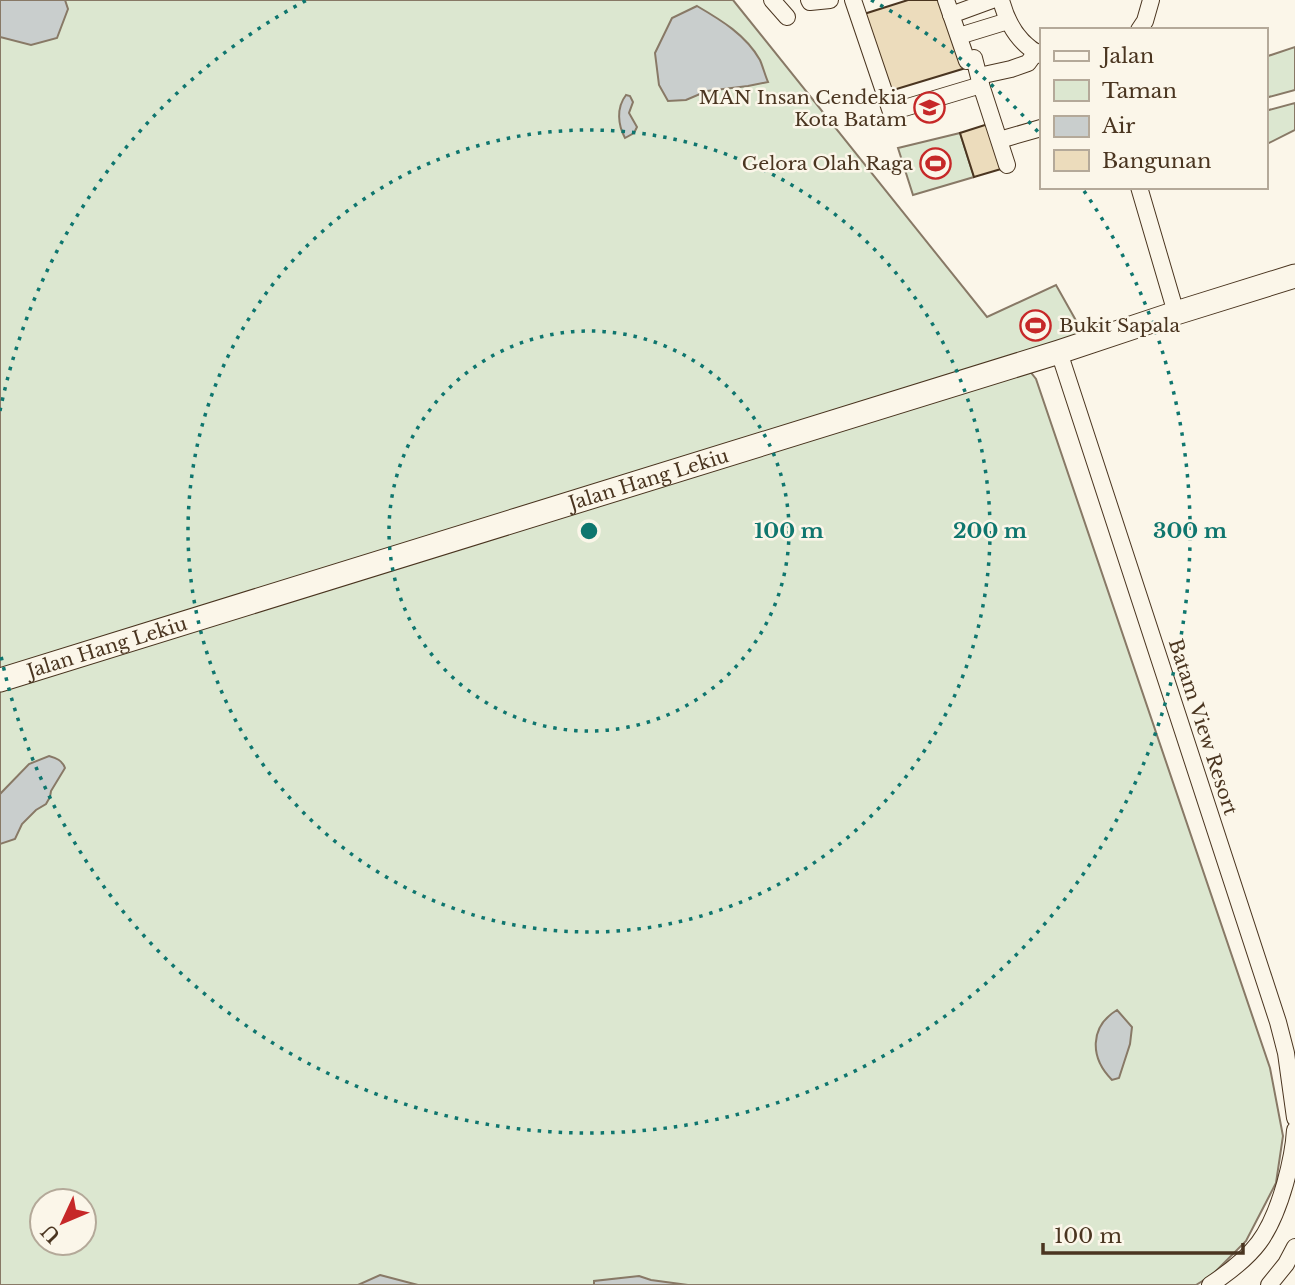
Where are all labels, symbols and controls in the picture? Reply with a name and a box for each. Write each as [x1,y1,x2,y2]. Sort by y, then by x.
legend [1040,28,1267,189]
text: Jalan [1099,43,1154,69]
text: Taman [1102,78,1177,104]
place label: MAN Insan Cendekia Kota Batam [699,86,907,131]
school or university icon: MAN Insan Cendekia Kota Batam [913,91,947,125]
text: Air [1101,113,1135,139]
sports icon: Gelora Olah Raga [919,146,953,180]
text: Bangunan [1102,148,1211,174]
place label: Gelora Olah Raga [742,152,913,175]
sports icon: Bukit Sapala [1019,308,1053,342]
place label: Bukit Sapala [1059,314,1180,337]
street label: Jalan Hang Lekiu [563,443,732,516]
text: 100 m [754,518,824,544]
text: 200 m [953,518,1027,544]
text: 300 m [1153,518,1227,544]
centre of rings [577,519,601,543]
street label: Jalan Hang Lekiu [21,611,190,683]
street label: Batam View Resort [1164,636,1243,819]
north arrow [28,1187,98,1257]
scale bar [1043,1212,1242,1256]
text: U [37,1219,65,1247]
text: 100 m [1054,1223,1122,1249]

